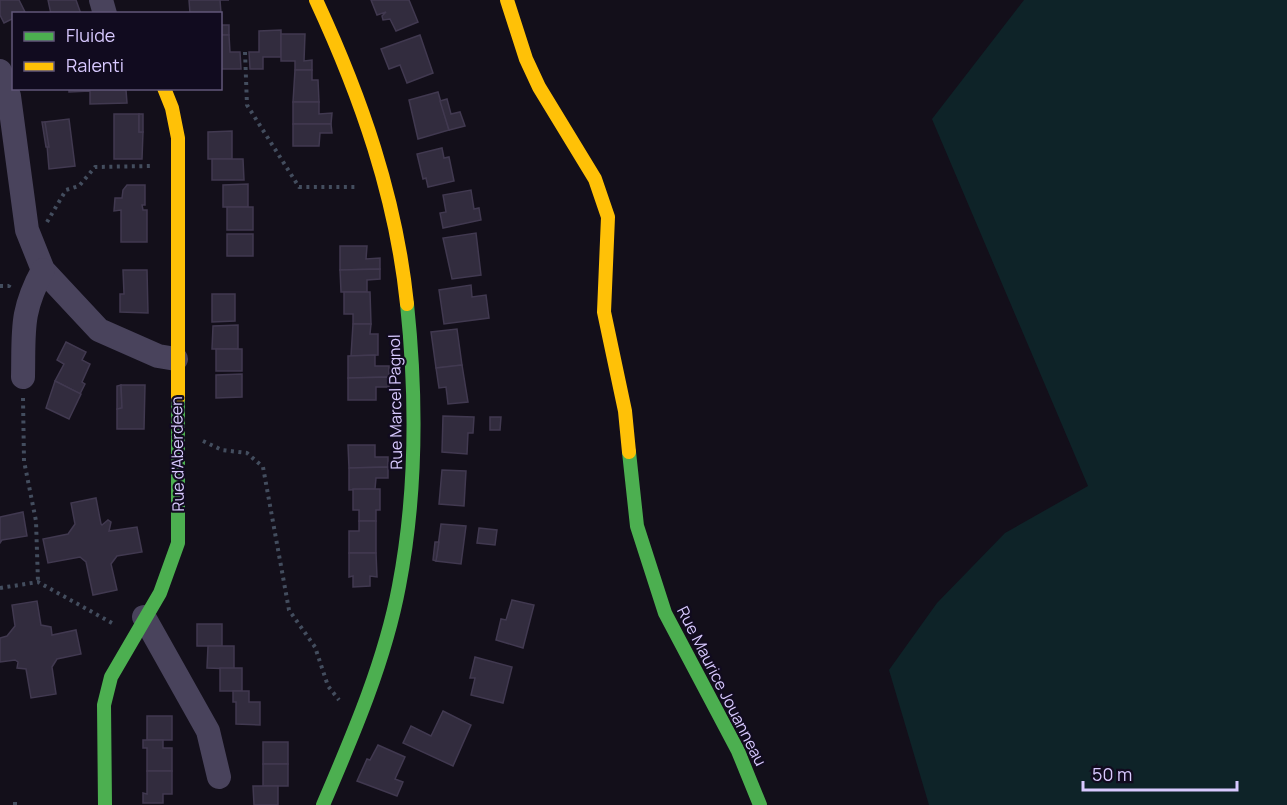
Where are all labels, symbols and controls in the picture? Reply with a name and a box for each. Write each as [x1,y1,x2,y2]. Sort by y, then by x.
legend [12,12,222,90]
text: Fluide [66,23,115,47]
text: Ralenti [66,53,124,77]
street label: Rue Marcel Pagnol [383,334,407,470]
street label: Rue d'Aberdeen [165,396,189,512]
street label: Rue Maurice Jouanneau [672,602,772,770]
scale bar [1083,754,1238,792]
text: 50 m [1092,762,1132,786]

